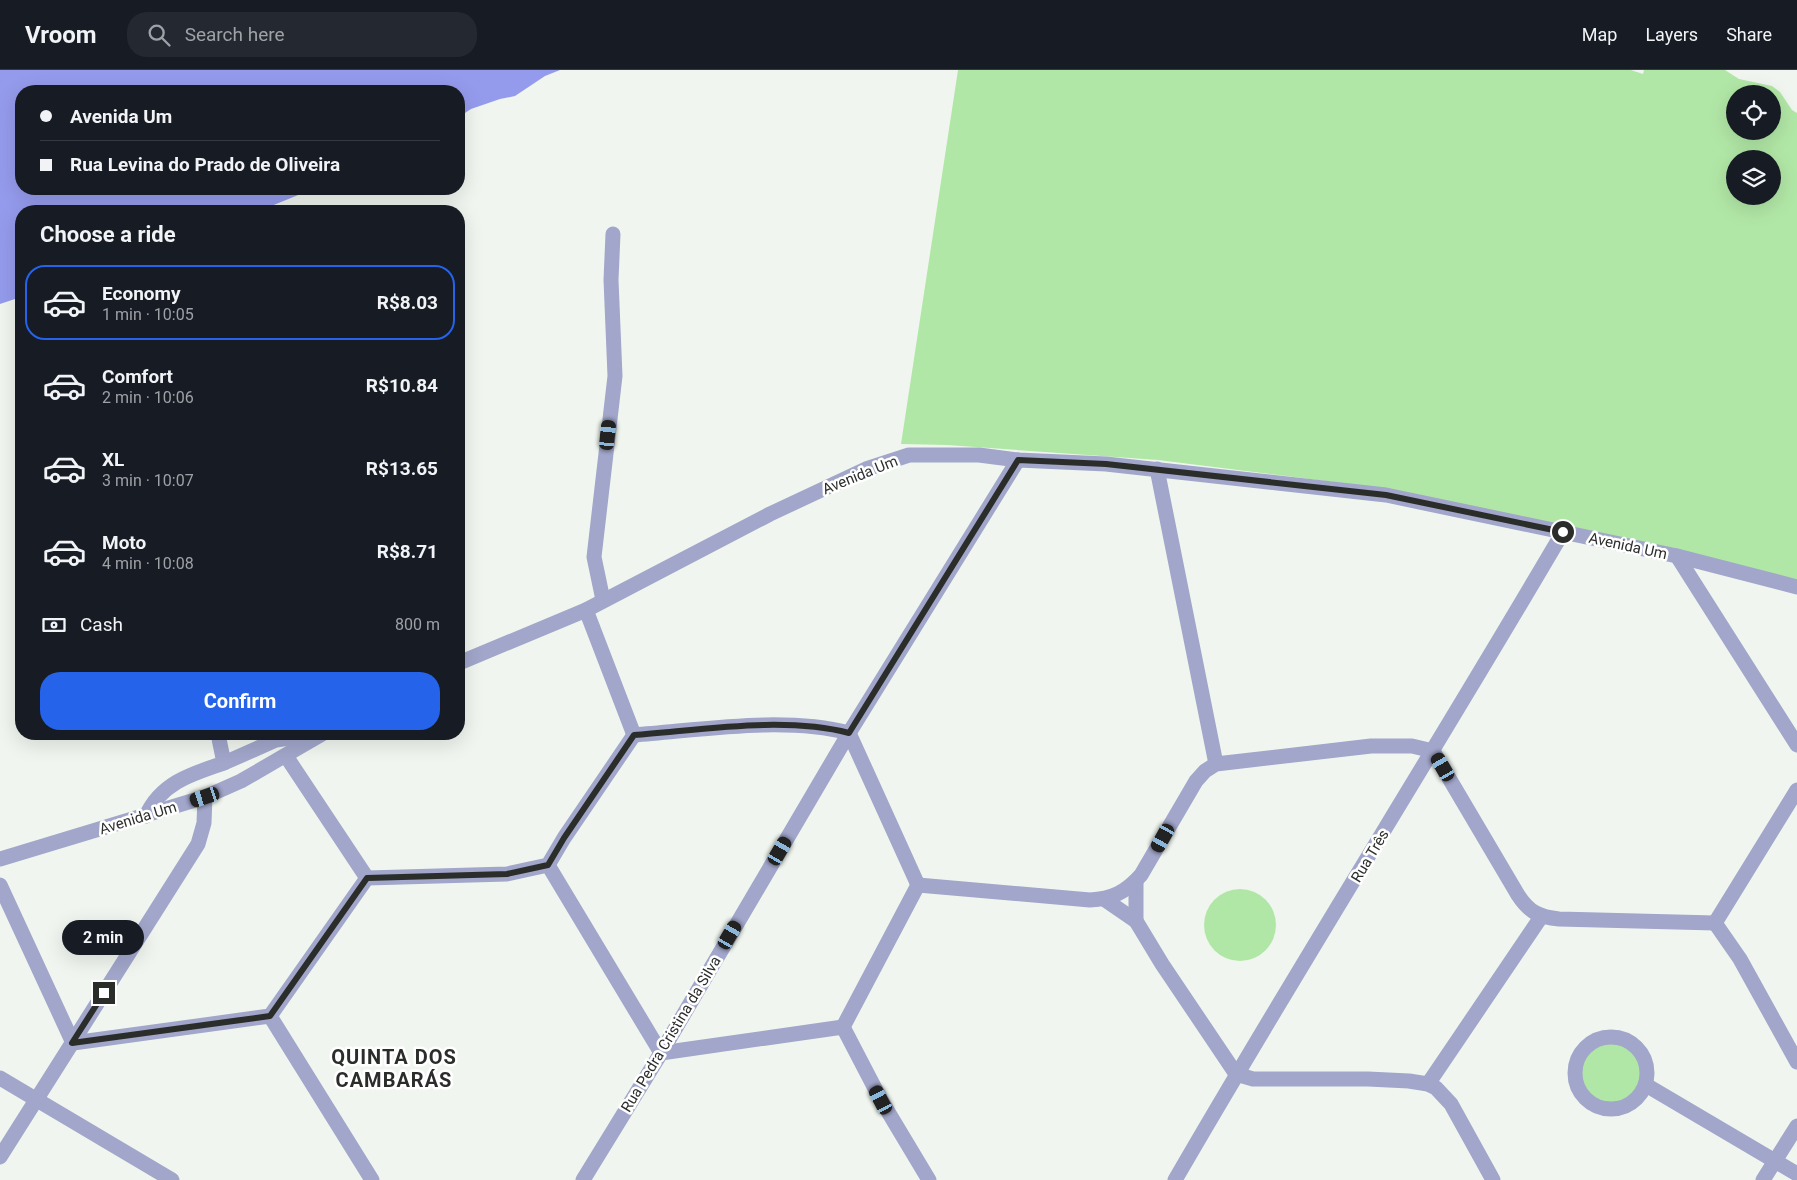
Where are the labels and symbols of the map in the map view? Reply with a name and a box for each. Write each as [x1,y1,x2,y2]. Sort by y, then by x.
car [598,419,617,451]
street label: Avenida Um [820,452,900,498]
route start [1552,521,1574,543]
street label: Avenida Um [1587,529,1669,563]
car [1429,750,1456,784]
car [188,785,221,809]
street label: Avenida Um [97,798,179,838]
car [1149,821,1176,855]
street label: Rua Três [1347,826,1393,886]
car [766,834,793,868]
car [716,918,743,952]
callout: 2 min [63,920,145,956]
street label: Rua Pedra Cristina da Silva [617,953,725,1115]
route end [93,982,115,1004]
district label: QUINTA DOS CAMBARÁS [331,1045,457,1092]
car [867,1083,894,1117]

